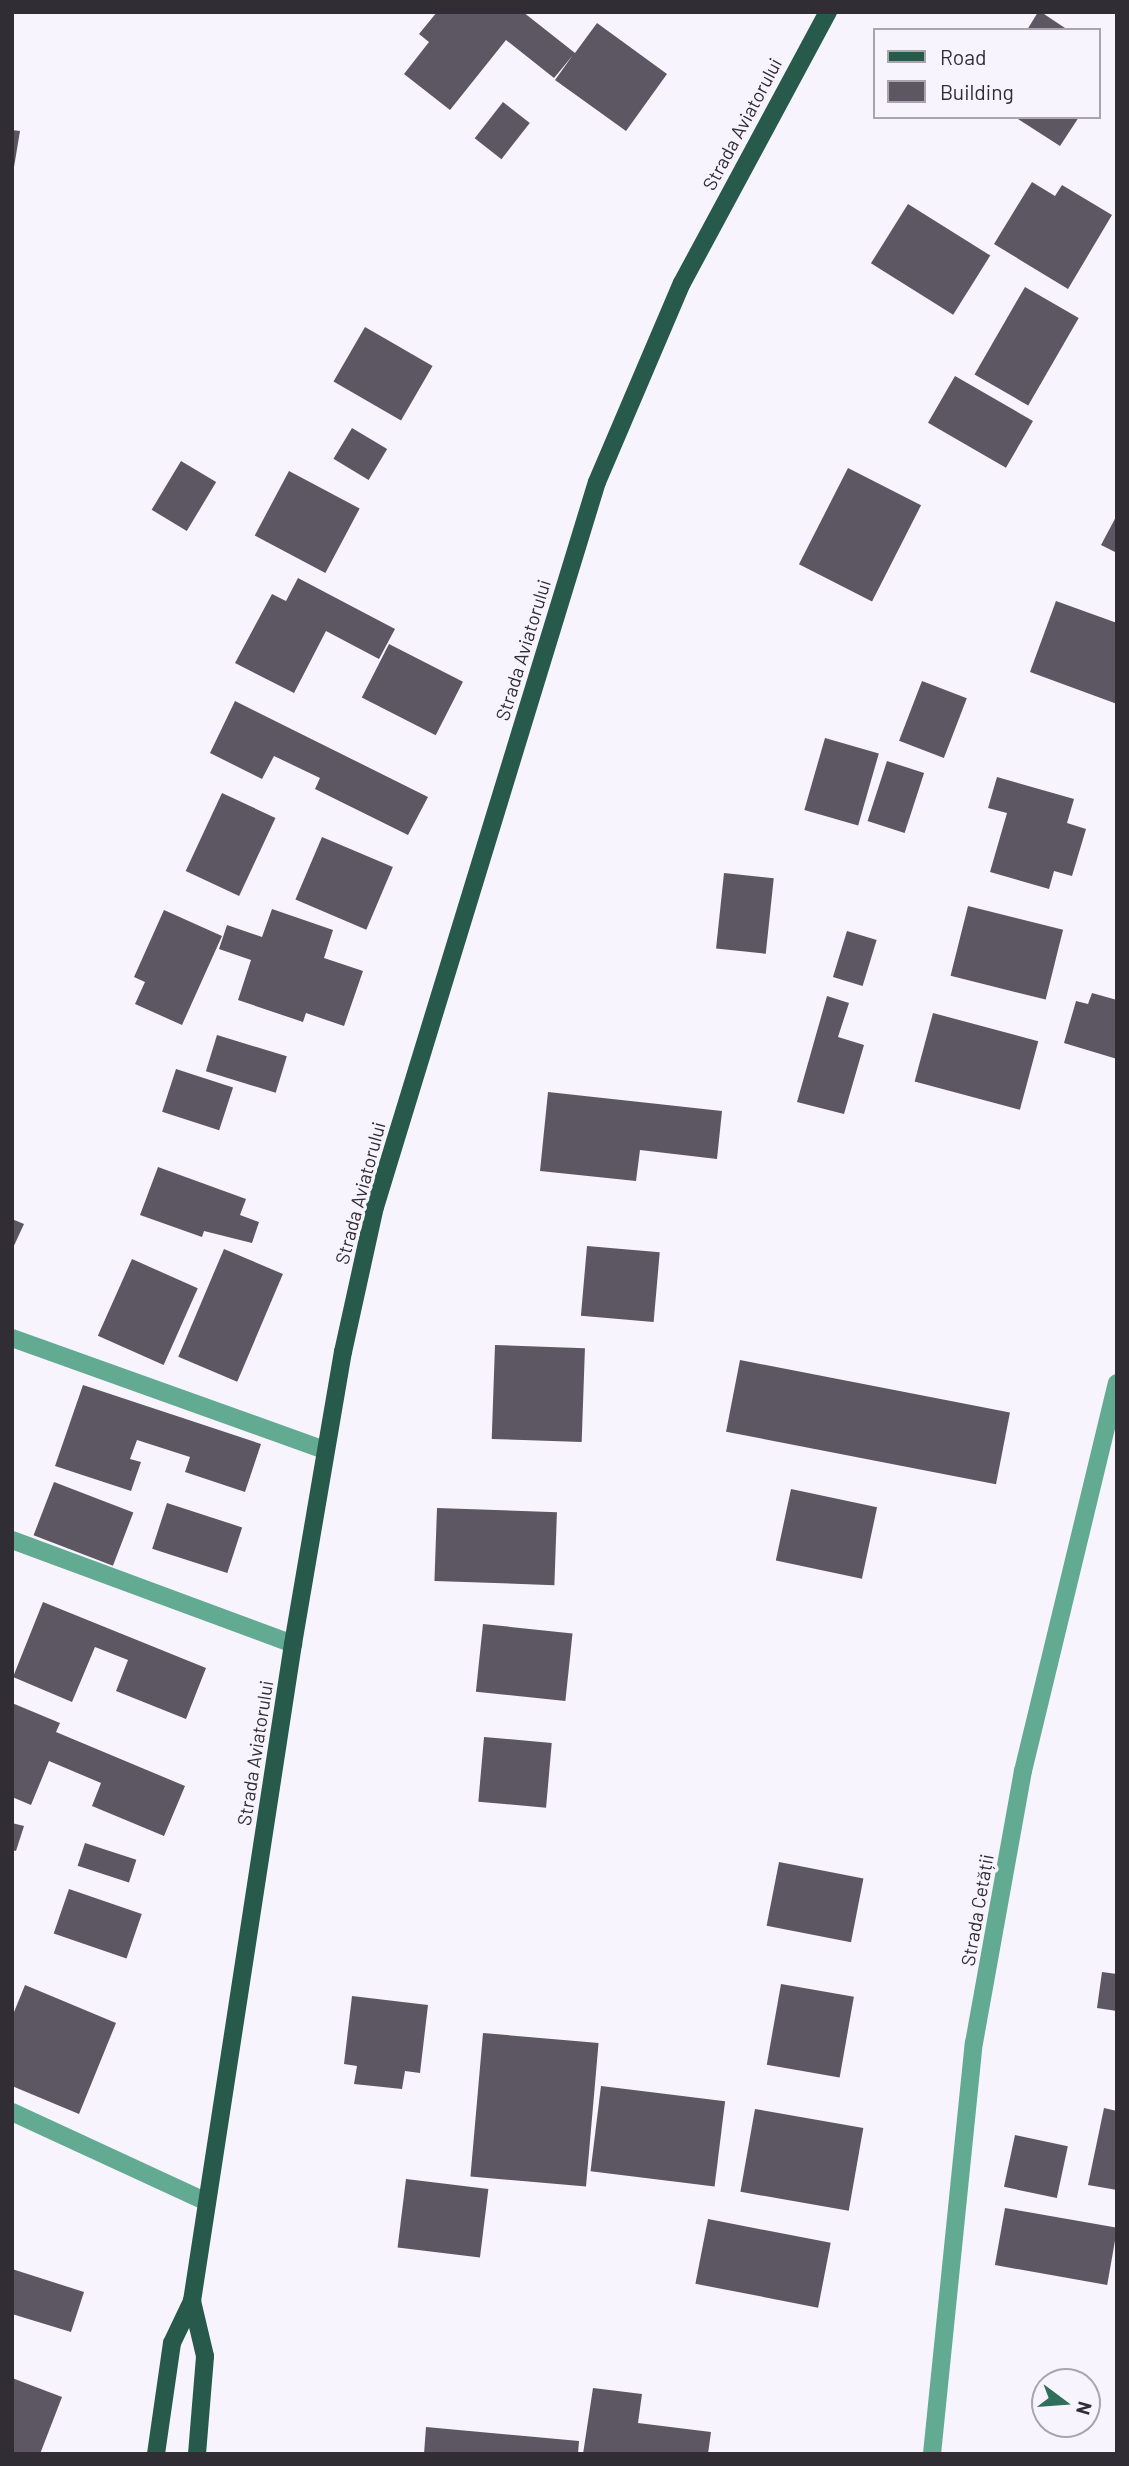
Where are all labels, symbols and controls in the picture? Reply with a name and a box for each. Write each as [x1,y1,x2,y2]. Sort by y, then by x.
legend [874,28,1101,119]
text: Road [940,44,986,69]
street label: Strada Aviatorului [698,54,786,194]
text: Building [940,79,1014,104]
street label: Strada Aviatorului [491,577,555,723]
street label: Strada Aviatorului [330,1119,390,1267]
street label: Strada Aviatorului [232,1679,278,1827]
street label: Strada Cetății [956,1852,998,1968]
north arrow [1031,2368,1101,2438]
text: N [1072,2399,1098,2418]

